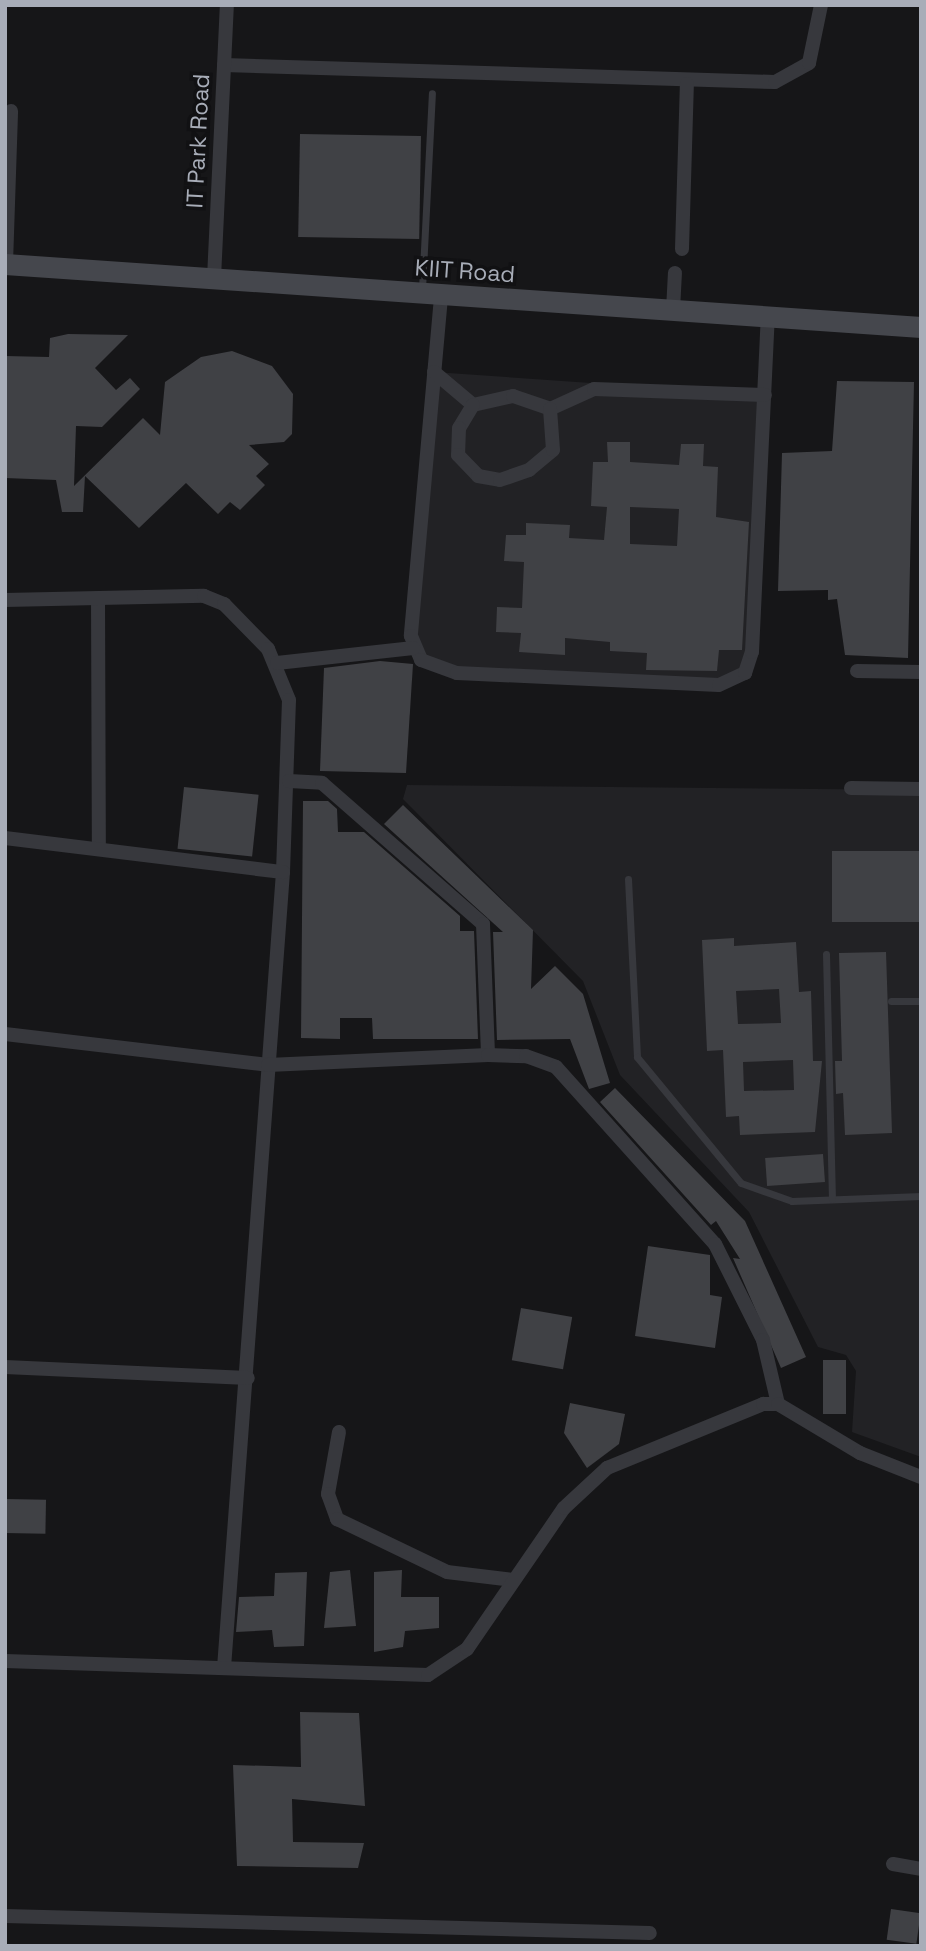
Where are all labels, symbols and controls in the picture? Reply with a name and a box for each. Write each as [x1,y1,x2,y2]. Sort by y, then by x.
street label: IT Park Road [181,73,215,209]
street label: KIIT Road [414,254,516,288]

